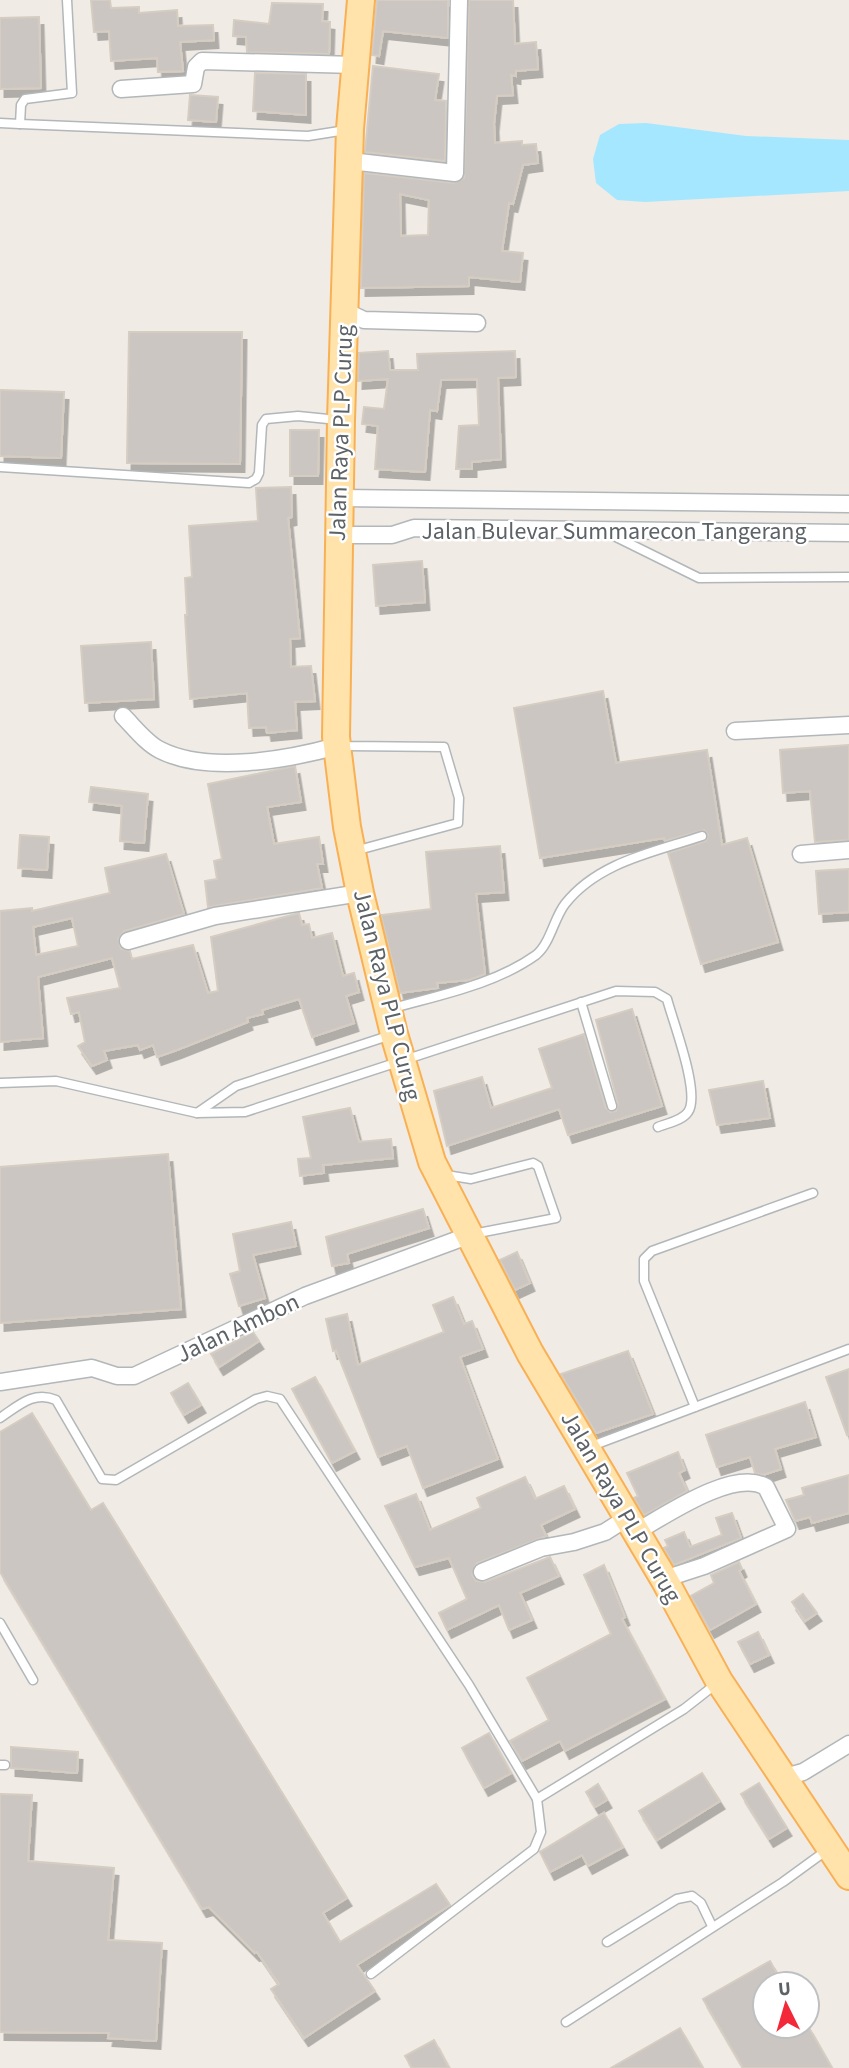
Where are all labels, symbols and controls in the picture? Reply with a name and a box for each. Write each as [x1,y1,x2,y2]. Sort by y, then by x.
street label: Jalan Raya PLP Curug [320,324,362,542]
street label: Jalan Bulevar Summarecon Tangerang [421,514,807,549]
street label: Jalan Raya PLP Curug [344,886,430,1104]
street label: Jalan Ambon [171,1284,305,1372]
street label: Jalan Raya PLP Curug [552,1404,690,1610]
north arrow [751,1970,821,2040]
text: U [777,1976,792,2004]

